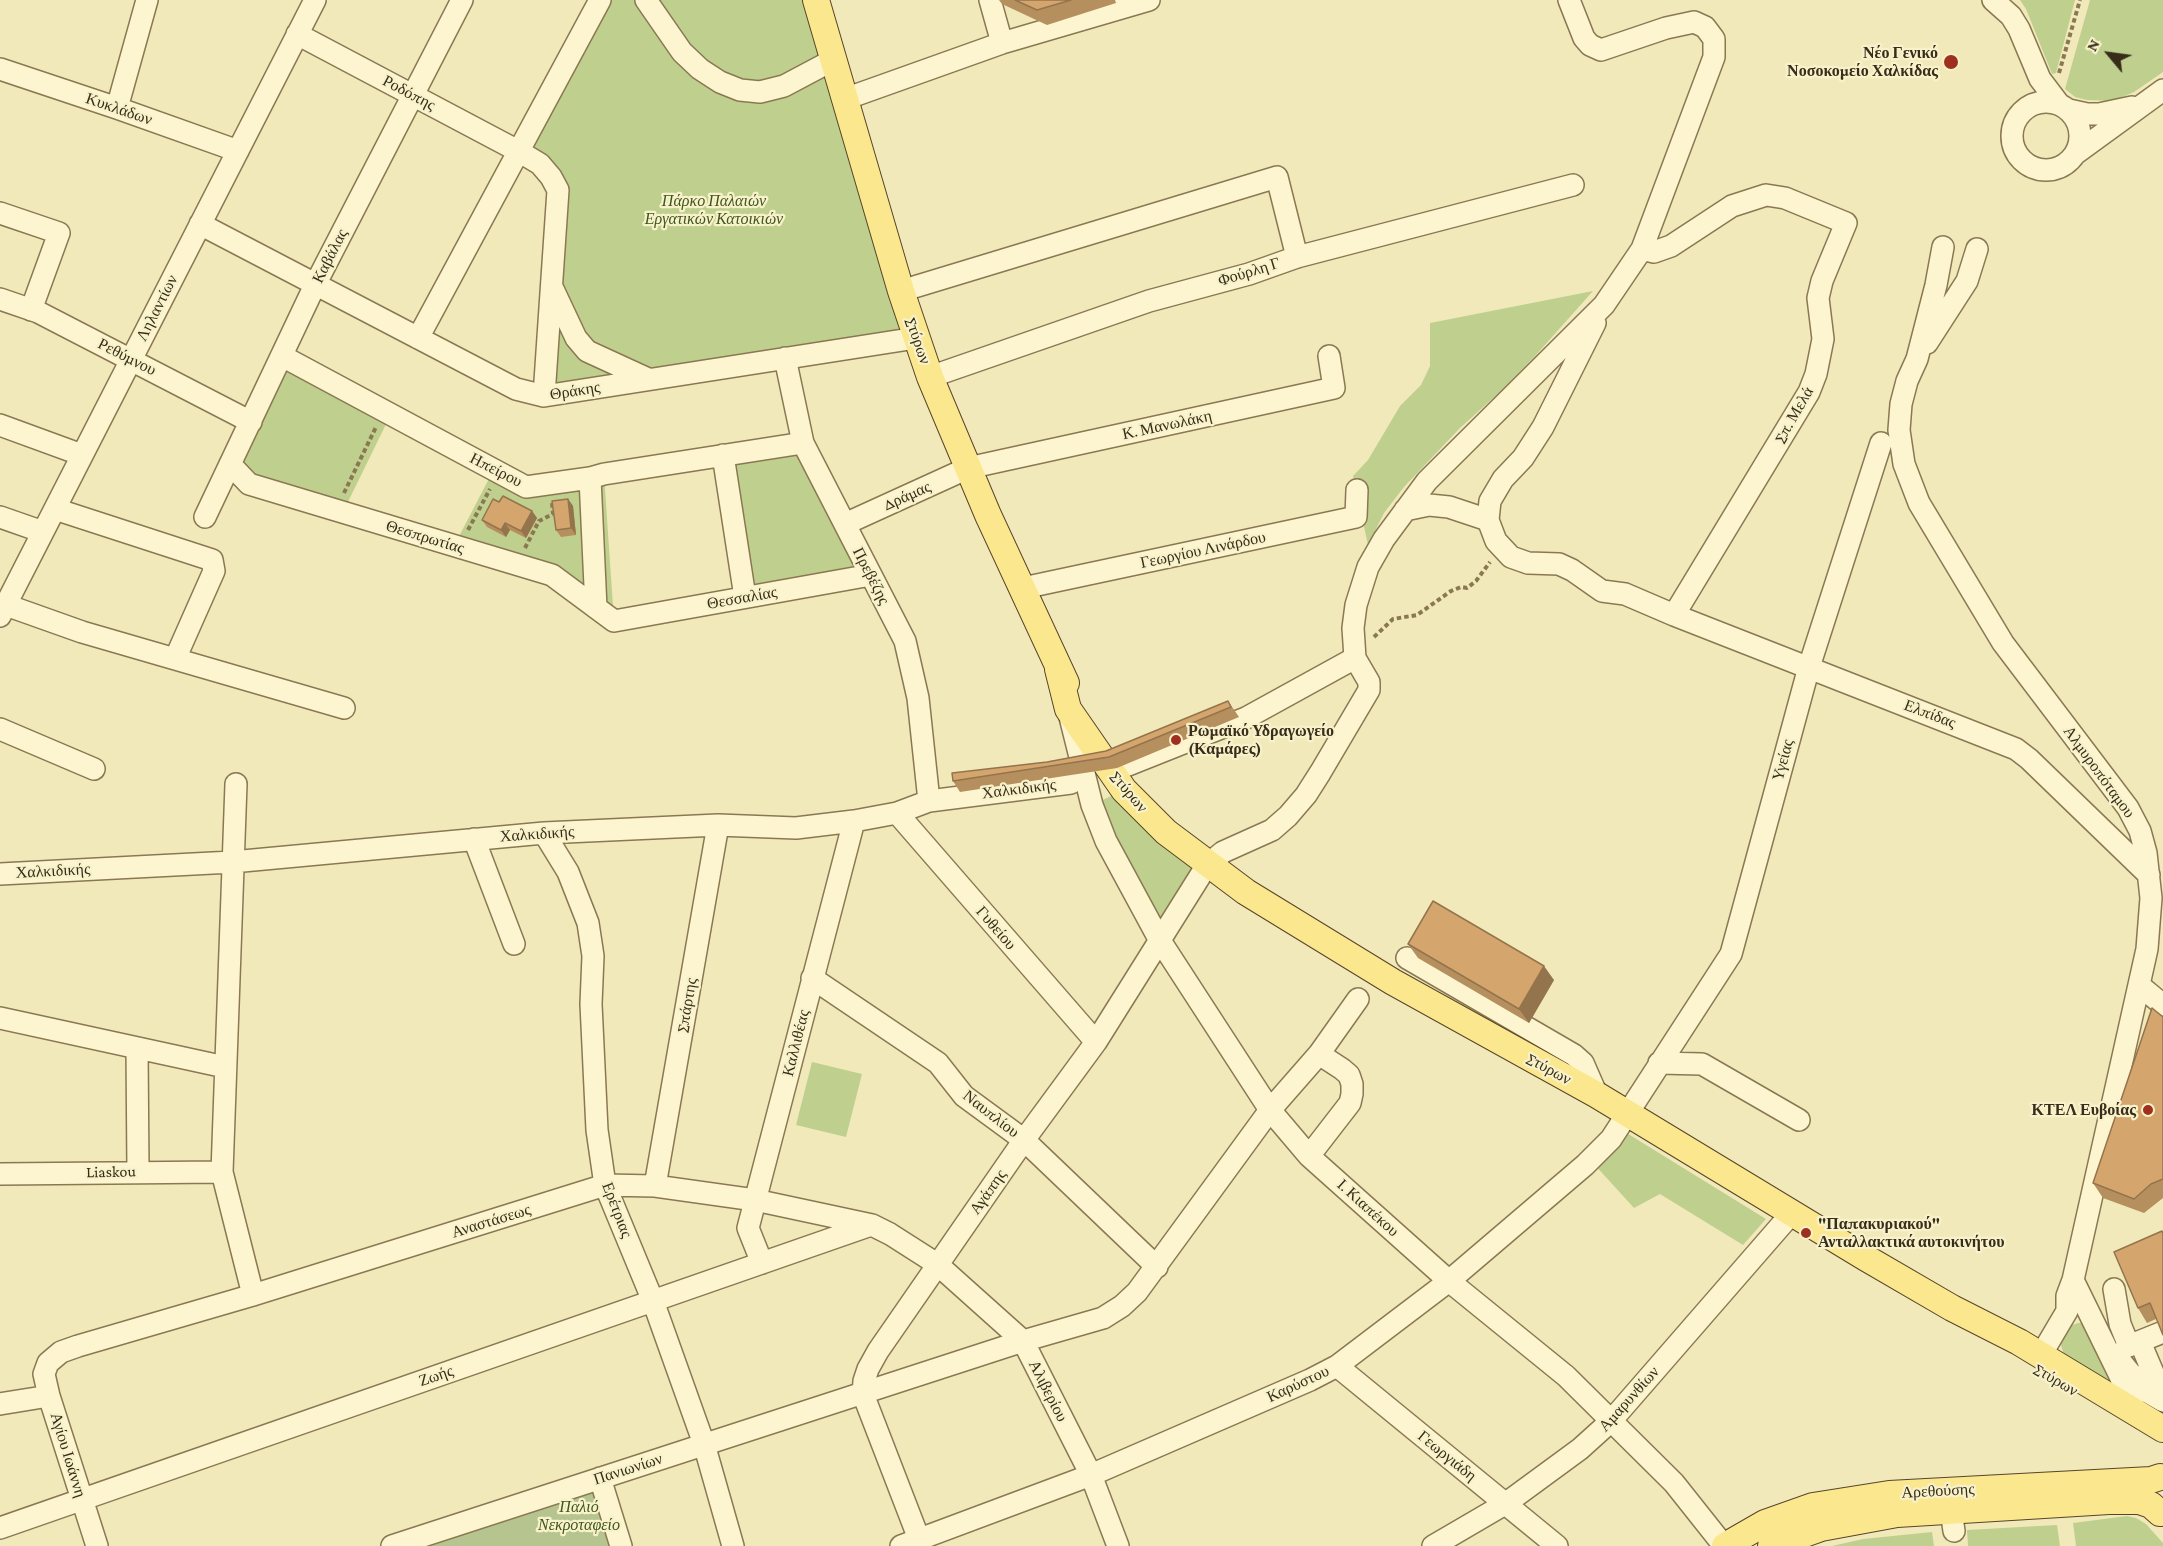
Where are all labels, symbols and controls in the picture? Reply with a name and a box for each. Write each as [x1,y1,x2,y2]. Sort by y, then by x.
north arrow [2079,24,2139,84]
text: N [2083,36,2103,54]
place label: Νέο Γενικό Νοσοκομείο Χαλκίδας [1787,43,1938,81]
marker: Νέο Γενικό Νοσοκομείο Χαλκίδας [1942,53,1960,71]
street label: Ροδόπης [379,71,439,115]
street label: Κυκλάδων [83,89,155,129]
park label: Πάρκο Παλαιών Εργατικών Κατοικιών [645,191,783,229]
street label: Καβάλας [308,226,352,286]
street label: Φούρλη Γ [1216,253,1282,291]
street label: Ληλαντίων [132,272,182,344]
street label: Στύρων [901,315,935,367]
street label: Ρεθύμνου [95,334,159,380]
street label: Θράκης [548,378,602,404]
street label: Σπ. Μελά [1770,384,1818,446]
street label: Κ. Μανωλάκη [1120,406,1214,444]
street label: Ηπείρου [466,449,526,491]
street label: Δράμας [880,477,934,515]
street label: Θεσπρωτίας [384,516,466,558]
street label: Γεωργίου Λινάρδου [1139,527,1267,573]
street label: Πρεβέζης [848,544,894,608]
street label: Θεσσαλίας [706,582,778,614]
street label: Ελπίδας [1901,695,1959,733]
place label: Ρωμαϊκό Υδραγωγείο (Καμάρες) [1188,721,1334,759]
street label: Αλμυροπόταμου [2059,722,2139,822]
marker: Ρωμαϊκό Υδραγωγείο (Καμάρες) [1169,733,1183,747]
street label: Υγείας [1768,737,1798,783]
street label: Στύρων [1106,768,1152,816]
street label: Χαλκιδικής [981,775,1057,803]
street label: Χαλκιδικής [499,822,575,846]
street label: Χαλκιδικής [15,859,91,883]
street label: Γυθείου [972,902,1020,954]
street label: Σπάρτης [673,976,701,1034]
street label: Καλλιθέας [778,1008,814,1078]
street label: Στύρων [1523,1049,1575,1089]
street label: Ναυπλίου [959,1086,1023,1142]
place label: ΚΤΕΛ Ευβοίας [2032,1100,2136,1120]
marker: ΚΤΕΛ Ευβοίας [2141,1103,2155,1117]
street label: Liaskou [86,1162,136,1182]
street label: Αγάπης [966,1166,1010,1218]
street label: Ι. Κιαπέκου [1333,1175,1403,1241]
street label: Ερέτριας [598,1180,636,1240]
street label: Αναστάσεως [449,1200,533,1242]
place label: "Παπακυριακού" Ανταλλακτικά αυτοκινήτου [1818,1214,2004,1252]
marker: "Παπακυριακού" Ανταλλακτικά αυτοκινήτου [1799,1226,1813,1240]
street label: Αλιβερίου [1024,1357,1072,1425]
street label: Στύρων [2031,1359,2081,1401]
street label: Ζωής [416,1361,456,1391]
street label: Καρύστου [1264,1361,1332,1407]
street label: Αμαρυνθίων [1595,1362,1663,1436]
street label: Αγίου Ιωάννη [46,1410,90,1500]
street label: Γεωργιάδη [1414,1426,1480,1486]
street label: Πανιωνίων [591,1449,665,1489]
street label: Αρεθούσης [1901,1479,1975,1503]
park label: Παλιό Νεκροταφείο [538,1497,620,1535]

